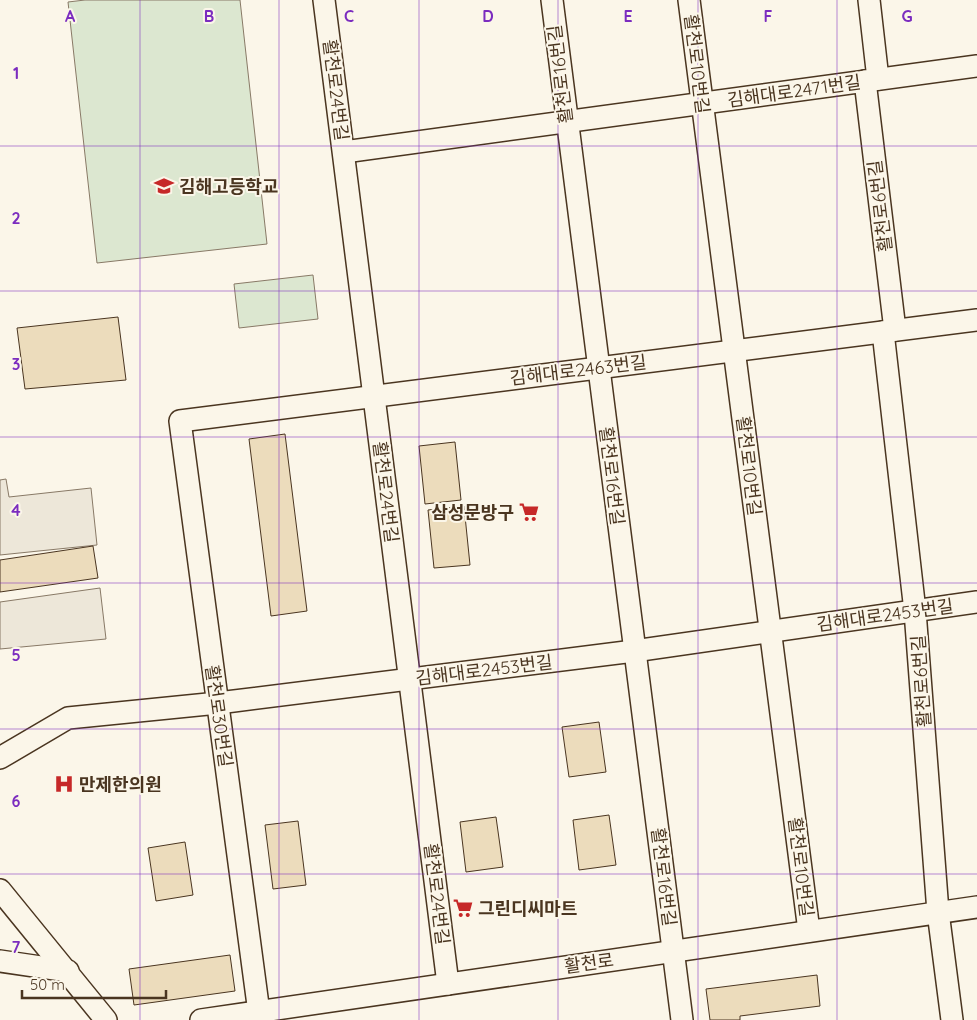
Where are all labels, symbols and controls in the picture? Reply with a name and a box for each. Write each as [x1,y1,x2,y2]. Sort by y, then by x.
text: A [65,6,76,26]
text: B [204,6,214,26]
text: C [344,6,354,26]
text: D [482,6,494,26]
text: E [623,6,633,26]
text: F [764,6,773,26]
text: G [901,6,913,26]
street label: 활천로10번길 [679,13,715,115]
street label: 활천로16번길 [543,23,577,125]
street label: 활천로24번길 [318,38,354,142]
text: 1 [13,63,19,83]
street label: 김해대로2471번길 [726,70,862,112]
street label: 활천로6번길 [863,159,897,253]
school or university icon: 김해고등학교 [153,175,175,197]
place label: 김해고등학교 [179,175,278,198]
text: 2 [11,208,21,228]
street label: 김해대로2463번길 [508,350,648,390]
text: 3 [12,354,20,374]
street label: 활천로10번길 [731,415,767,517]
street label: 활천로16번길 [595,425,629,527]
street label: 활천로24번길 [368,440,404,544]
text: 4 [11,500,21,520]
place label: 삼성문방구 [431,501,514,524]
supermarket icon: 삼성문방구 [518,501,540,523]
street label: 김해대로2453번길 [815,594,955,636]
street label: 활천로6번길 [906,634,936,728]
text: 5 [11,645,21,665]
street label: 김해대로2453번길 [414,650,554,690]
street label: 활천로30번길 [200,663,238,769]
hospital icon: 만제한의원 [53,773,75,795]
place label: 만제한의원 [79,773,162,796]
text: 6 [12,791,21,811]
street label: 활천로10번길 [783,816,819,918]
street label: 활천로16번길 [647,826,681,928]
street label: 활천로24번길 [419,842,455,946]
supermarket icon: 그린디씨마트 [452,897,474,919]
place label: 그린디씨마트 [478,897,577,920]
text: 7 [12,937,21,957]
street label: 활천로 [563,948,615,978]
scale bar [22,968,166,1000]
text: 50 m [30,975,65,994]

